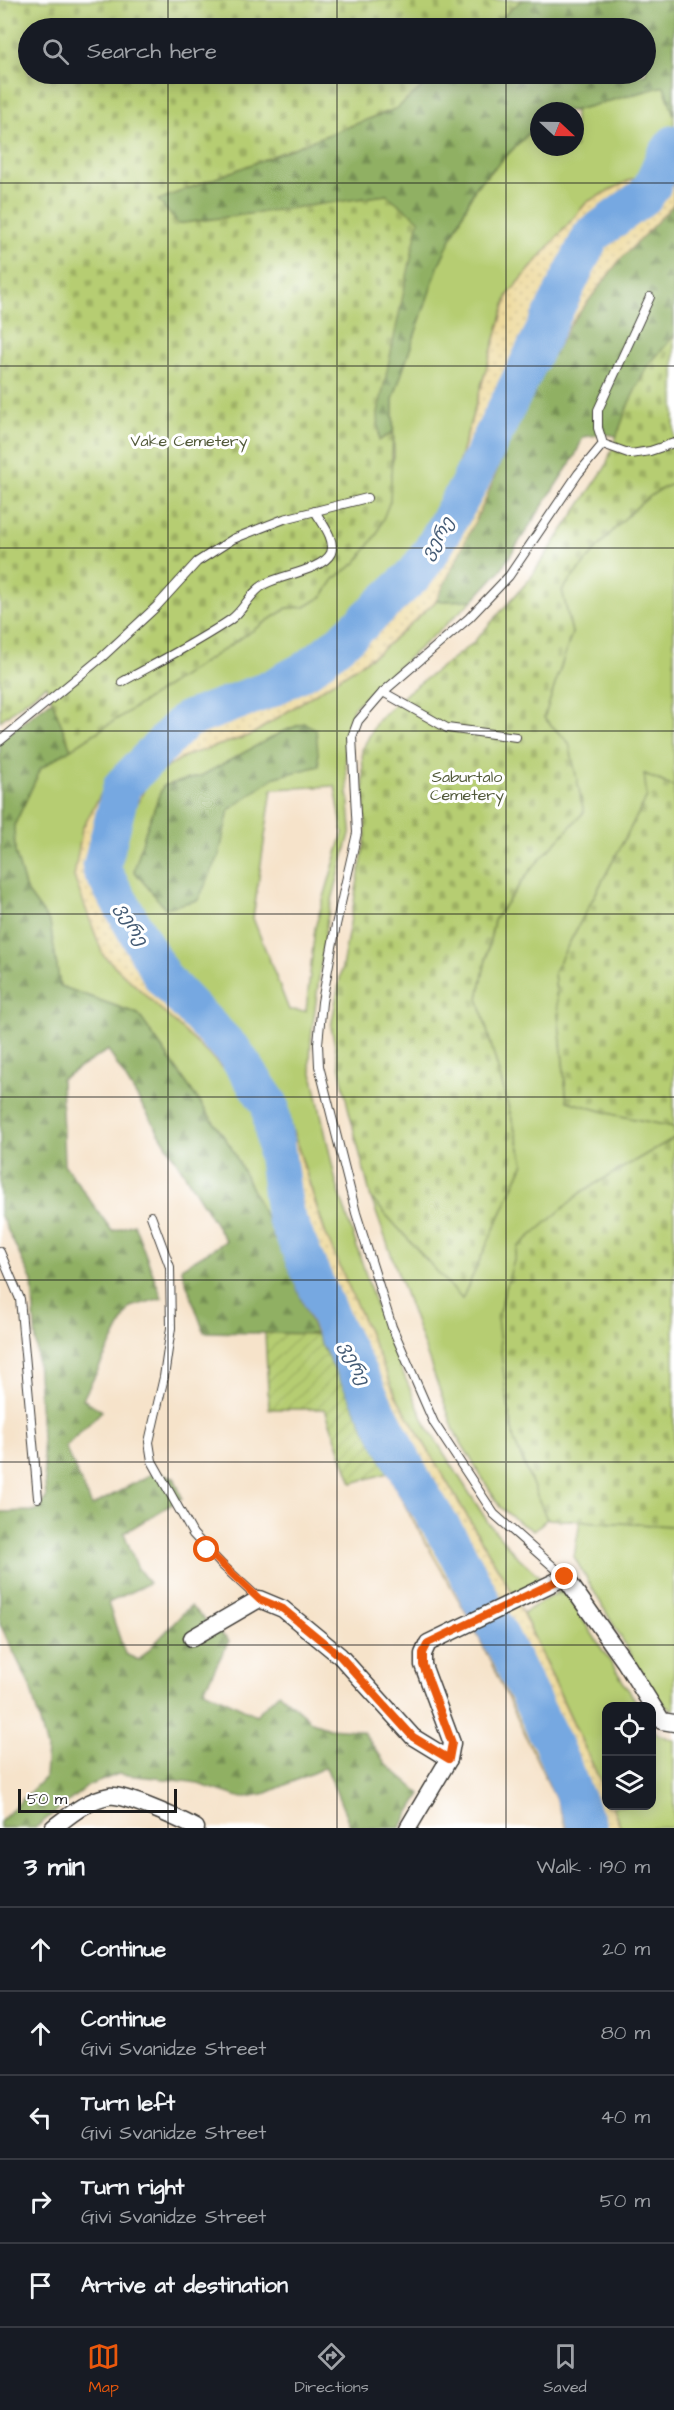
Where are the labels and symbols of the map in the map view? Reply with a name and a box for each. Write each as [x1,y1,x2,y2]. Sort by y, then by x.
north arrow [530,102,584,156]
park label: Vake Cemetery [131,430,248,453]
water label: ვერე [415,512,460,564]
park label: Saburtalo Cemetery [430,766,504,807]
water label: ვერე [109,898,154,951]
water label: ვერე [333,1337,376,1390]
route start [193,1536,219,1562]
route end [551,1563,577,1589]
scale bar [18,1786,177,1814]

